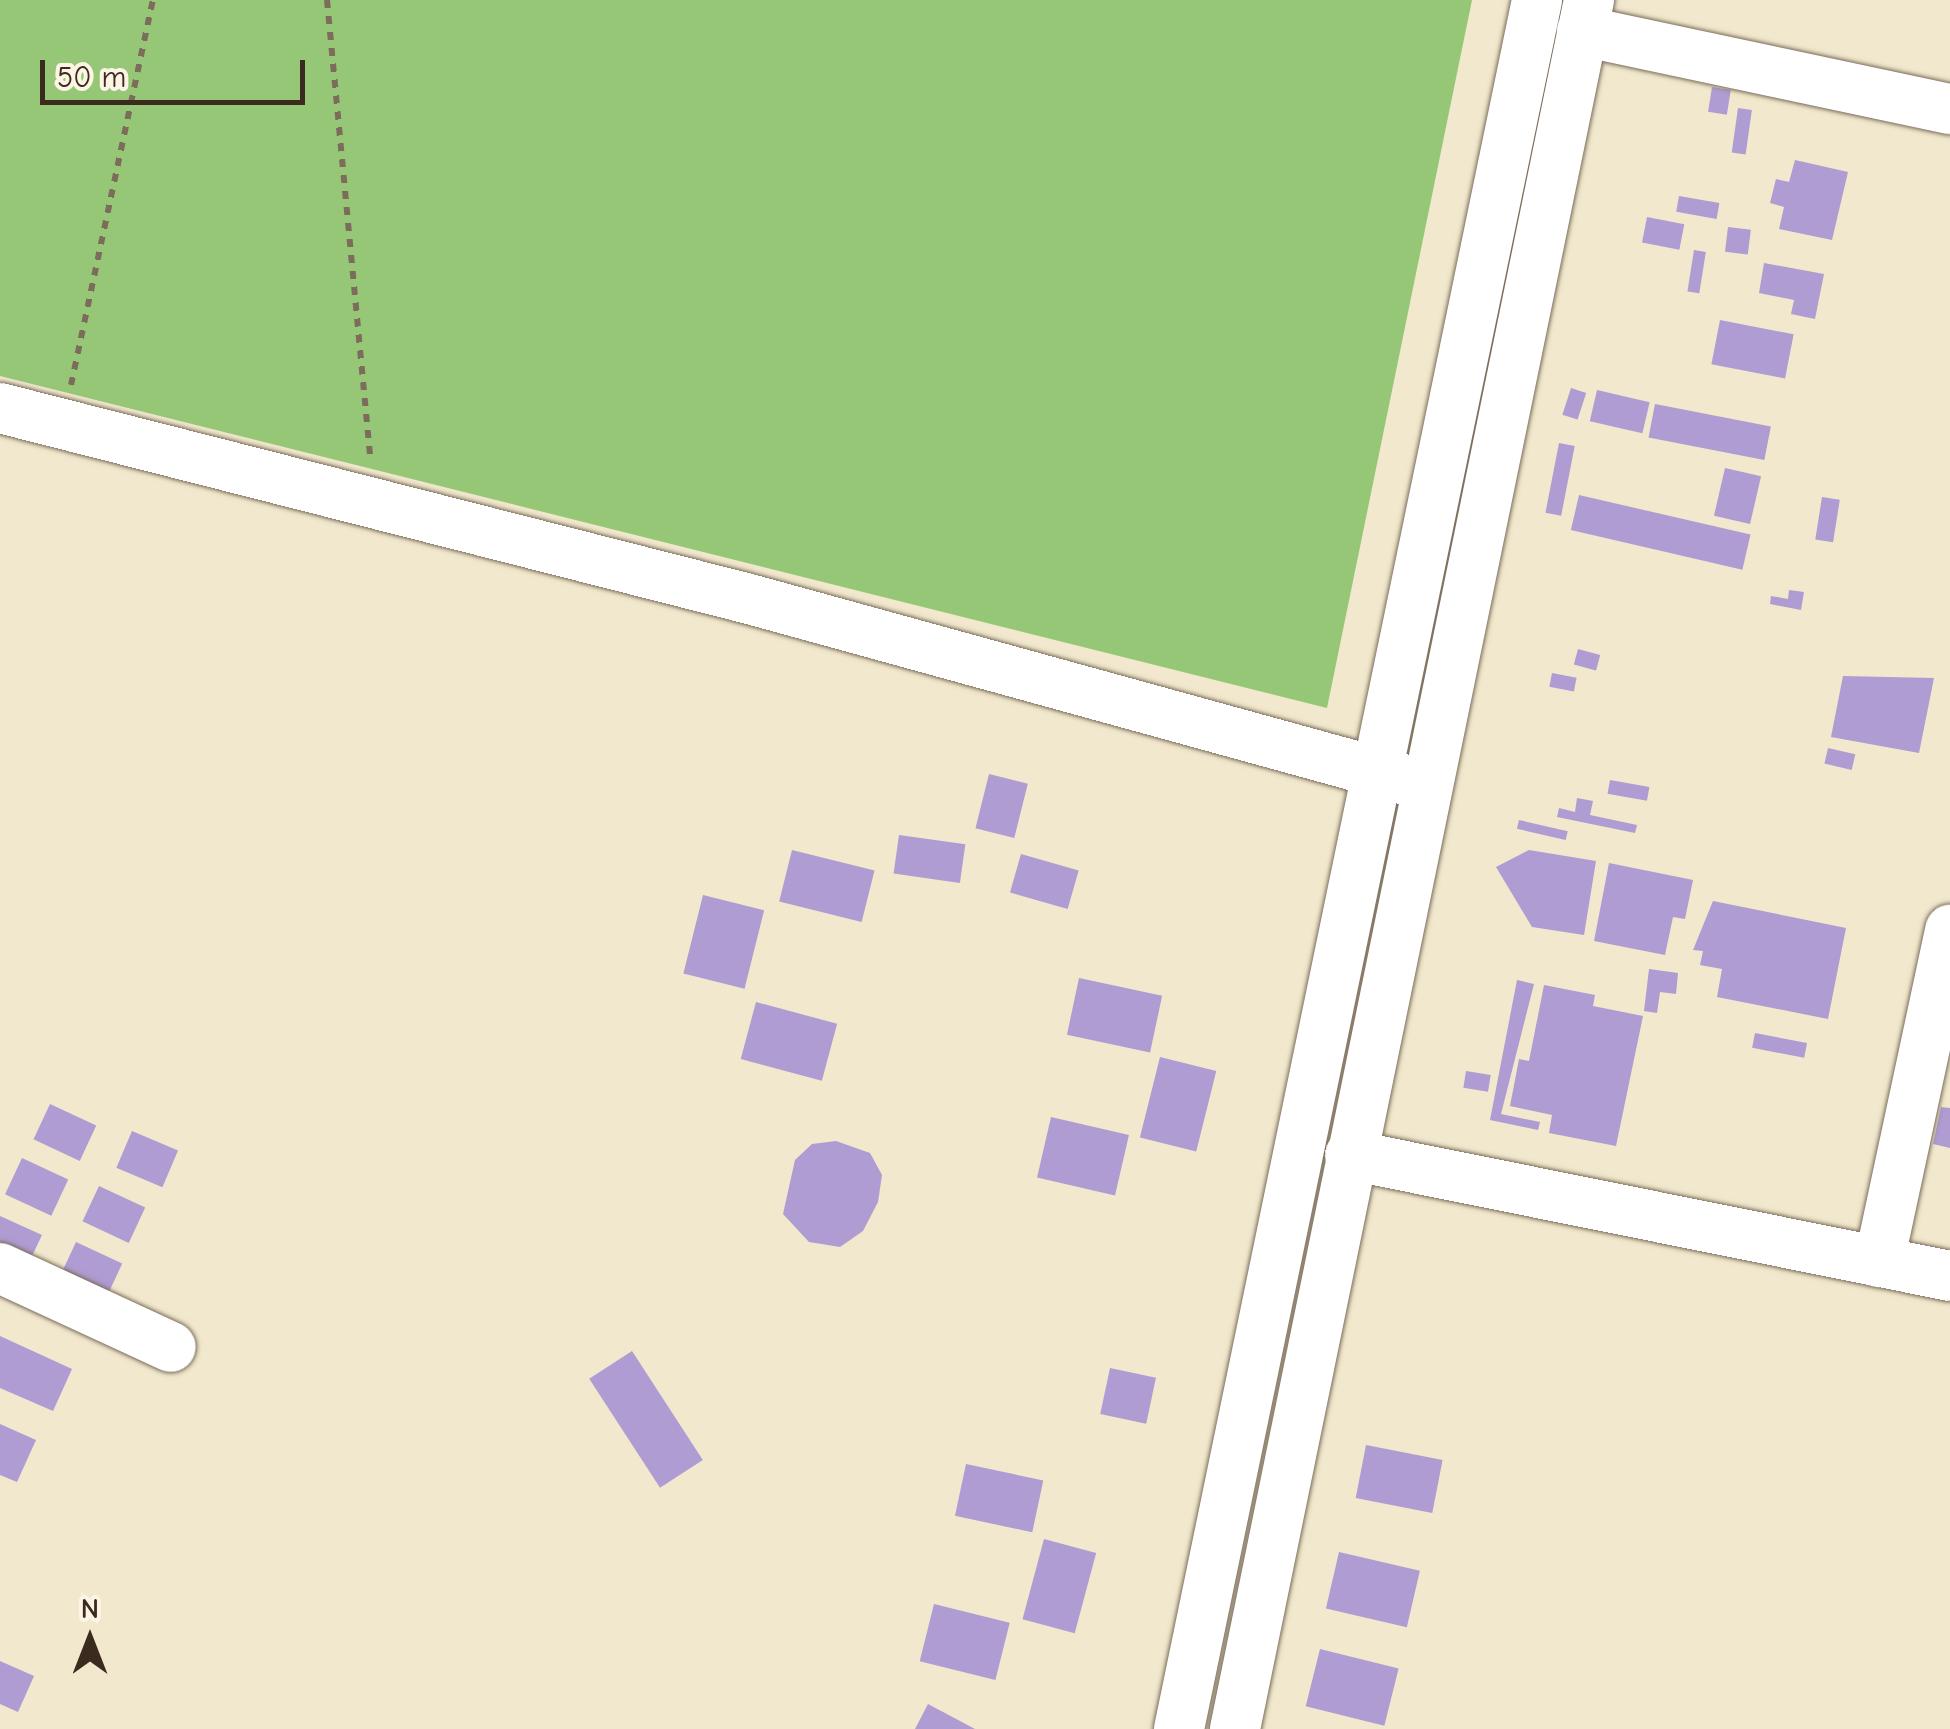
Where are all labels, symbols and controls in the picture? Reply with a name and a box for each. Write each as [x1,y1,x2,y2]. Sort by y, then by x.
scale bar [45,40,310,102]
text: 50 m [57,60,126,95]
north arrow [40,1589,140,1689]
text: N [81,1593,99,1625]

